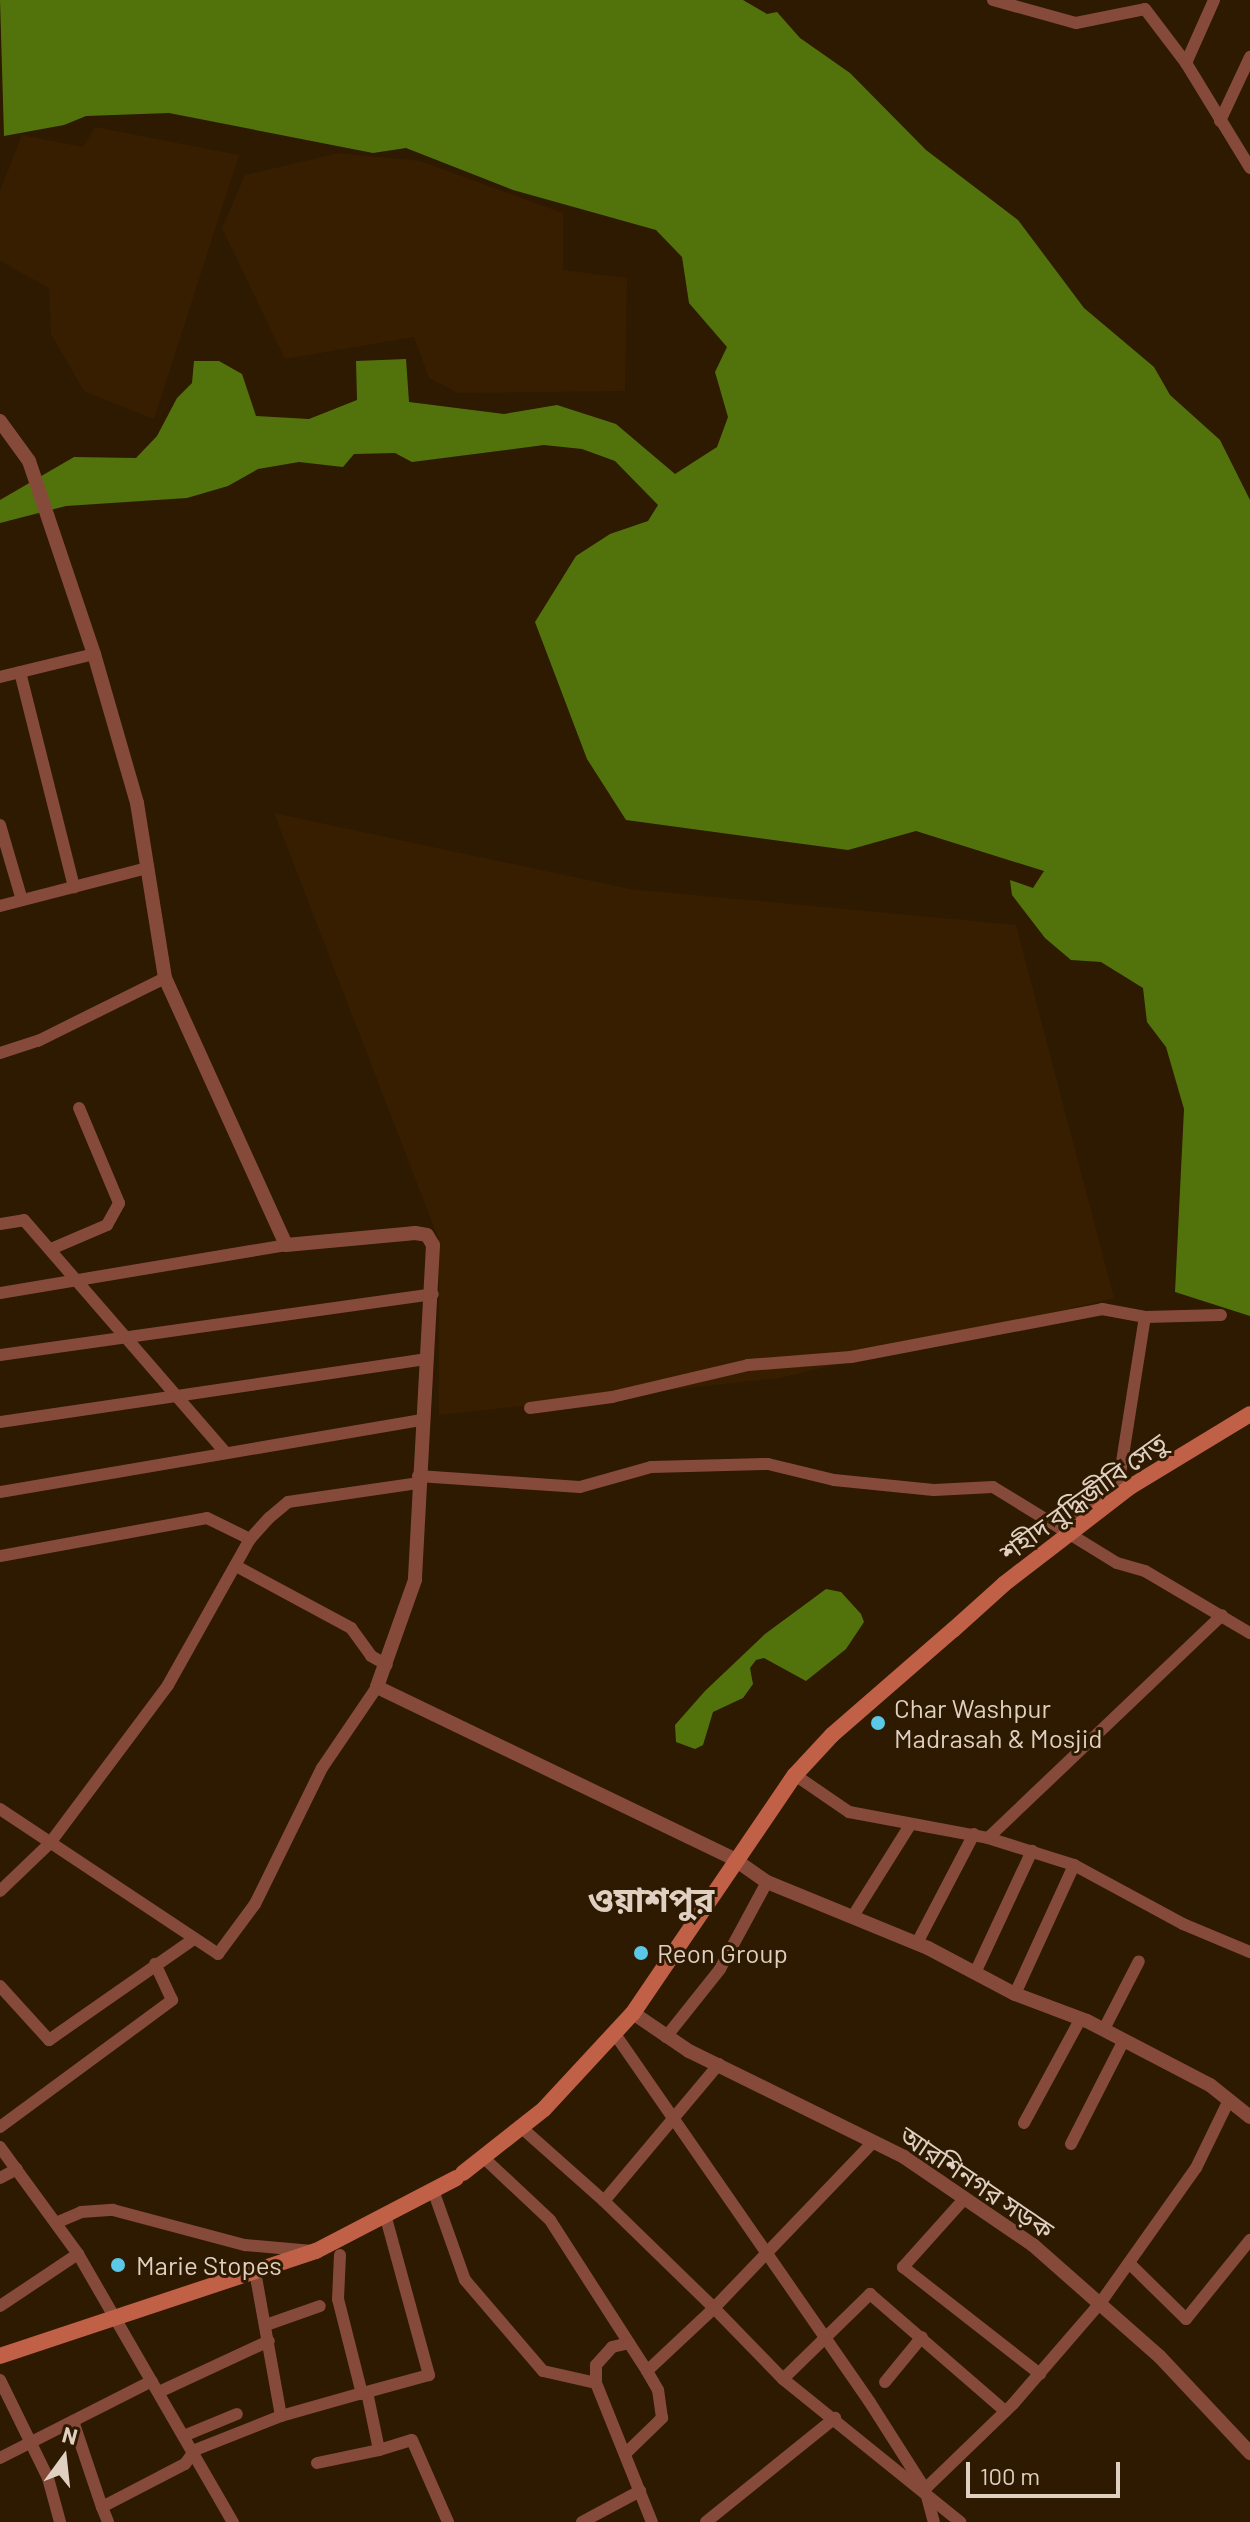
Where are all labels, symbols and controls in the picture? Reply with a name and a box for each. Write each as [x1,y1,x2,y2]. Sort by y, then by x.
street label: শহীদ বুদ্ধিজীবি সেতু [994,1426,1172,1568]
place label: Char Washpur Madrasah & Mosjid [894,1692,1103,1754]
marker: Char Washpur Madrasah & Mosjid [869,1714,887,1732]
district label: ওয়াশপুর [588,1879,714,1919]
place label: Reon Group [657,1937,788,1969]
marker: Reon Group [632,1944,650,1962]
street label: আরশিনগর সড়ক [894,2119,1060,2245]
place label: Marie Stopes [136,2249,282,2281]
marker: Marie Stopes [107,2254,129,2276]
north arrow [24,2418,104,2498]
text: N [60,2420,81,2449]
scale bar [970,2446,1124,2496]
text: 100 m [980,2461,1040,2490]

